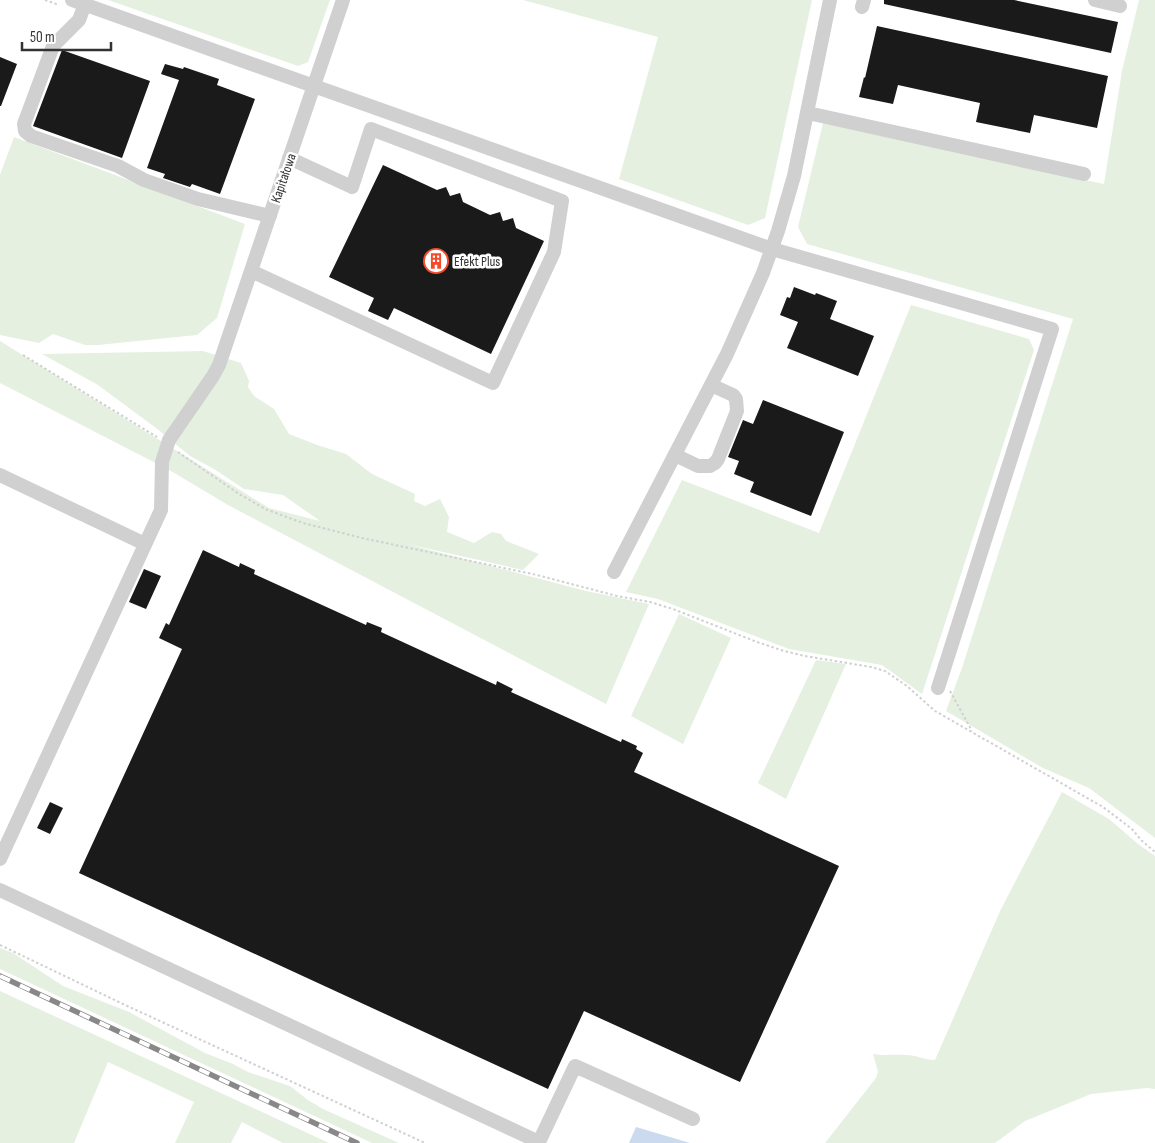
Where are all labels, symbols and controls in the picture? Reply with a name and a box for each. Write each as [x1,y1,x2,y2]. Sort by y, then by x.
scale bar [22,20,111,52]
text: 50 m [30,28,55,47]
street label: Kapitałowa [267,151,300,205]
building icon: Efekt Plus [423,248,449,274]
place label: Efekt Plus [454,253,500,270]

